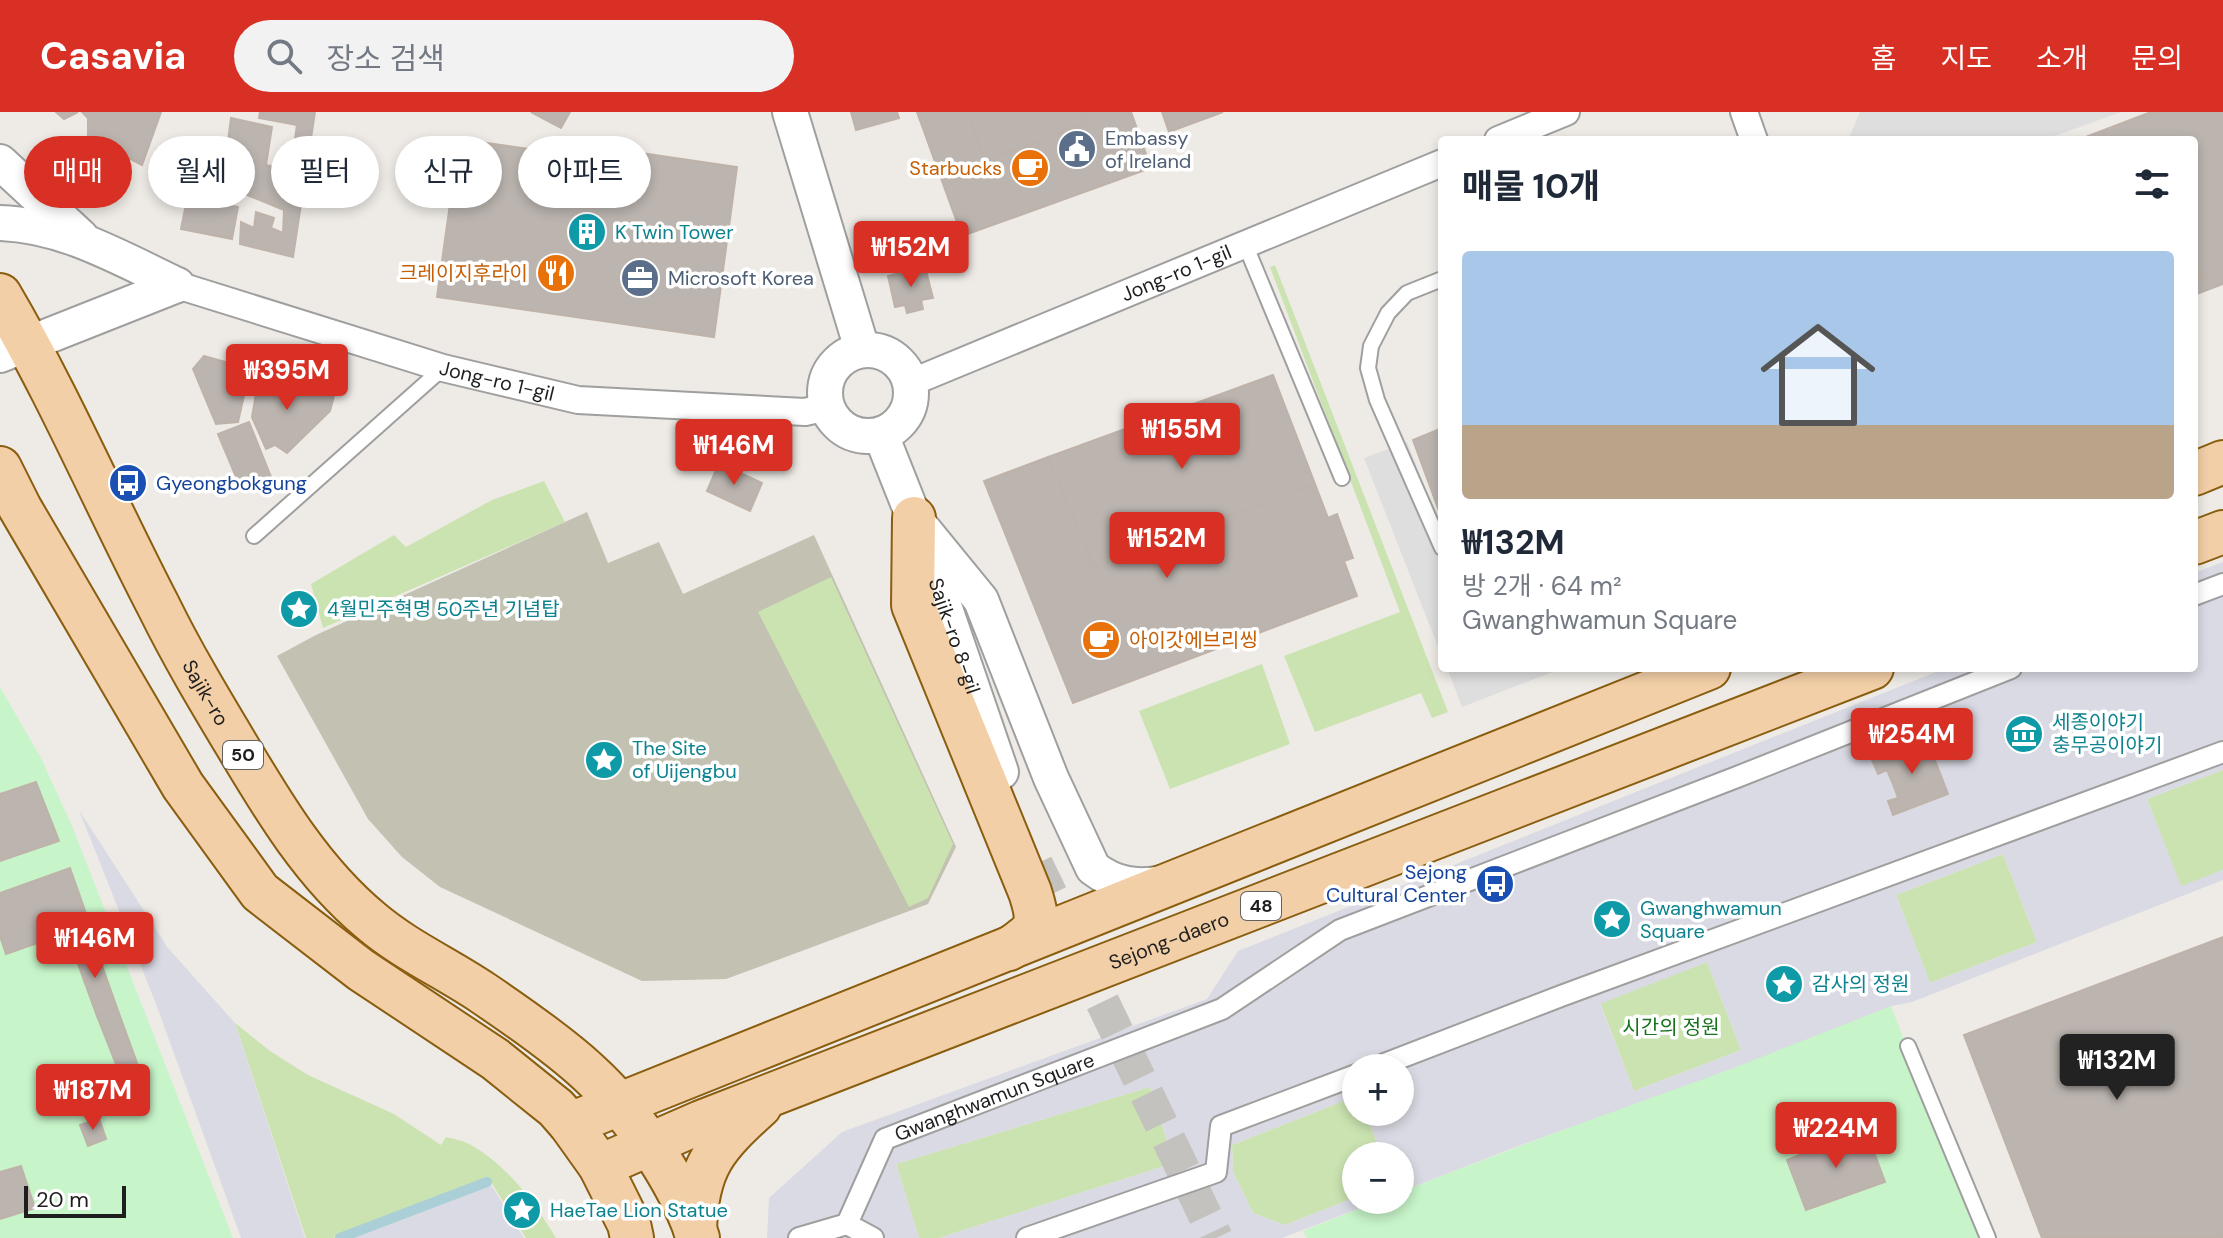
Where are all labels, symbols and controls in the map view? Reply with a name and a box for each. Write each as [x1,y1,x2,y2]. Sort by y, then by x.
search box [234,20,794,92]
text: Casavia [40,31,186,81]
icon: search [262,34,306,78]
text: 장소 검색 [326,39,445,78]
text: 홈 [1871,40,1896,77]
text: 지도 [1940,40,1992,77]
text: 소개 [2036,40,2087,77]
text: 문의 [2131,40,2183,77]
place label: Embassy of Ireland [1105,125,1191,174]
public building icon: Embassy of Ireland [1056,128,1098,170]
chip: 매매 [24,136,132,208]
chip: 월세 [148,136,255,208]
chip: 필터 [271,136,379,208]
chip: 신규 [395,136,502,208]
chip: 아파트 [518,136,651,208]
cafe icon: Starbucks [1009,147,1051,189]
place label: Starbucks [909,155,1002,181]
icon: filters [2130,162,2174,206]
text: 매물 10개 [1462,164,1600,209]
building icon: K Twin Tower [566,211,608,253]
place label: K Twin Tower [615,219,734,245]
pin: ₩152M [855,221,967,289]
text: ₩152M [872,230,950,264]
street label: Jong-ro 1-gil [1117,239,1235,307]
restaurant icon: 크레이지후라이 [535,252,577,294]
office icon: Microsoft Korea [619,257,661,299]
place label: 크레이지후라이 [399,260,528,286]
place label: Microsoft Korea [668,265,814,291]
icon: home [1746,303,1890,447]
pin: ₩395M [231,344,343,412]
text: ₩395M [244,353,330,387]
street label: Jong-ro 1-gil [437,355,557,407]
pin: ₩155M [1126,403,1238,471]
text: ₩155M [1142,412,1222,446]
pin: ₩146M [678,419,790,487]
text: ₩146M [693,428,775,462]
bus stop icon: Gyeongbokgung [107,462,149,504]
place label: Gyeongbokgung [156,470,307,496]
pin: ₩152M [1111,512,1223,580]
text: ₩132M [1462,520,1565,565]
text: ₩152M [1128,521,1206,555]
text: 방 2개 · 64 m² [1462,569,1621,603]
street label: Sajik-ro 8-gil [923,575,986,697]
place icon: 4월민주혁명 50주년 기념탑 [278,588,320,630]
place label: 4월민주혁명 50주년 기념탑 [327,596,560,622]
text: Gwanghwamun Square [1462,603,1737,637]
cafe icon: 아이갓에브리씽 [1080,619,1122,661]
place label: 아이갓에브리씽 [1129,627,1258,653]
street label: Sajik-ro [176,655,235,731]
pin: ₩254M [1856,708,1968,776]
place label: 세종이야기 충무공이야기 [2052,709,2162,758]
museum icon: 세종이야기 충무공이야기 [2003,713,2045,755]
text: ₩254M [1869,717,1955,751]
place label: The Site of Uijengbu [632,735,737,784]
place icon: The Site of Uijengbu [583,739,625,781]
road number: 50 [223,741,263,769]
place label: Sejong Cultural Center [1326,859,1467,908]
bus stop icon: Sejong Cultural Center [1474,863,1516,905]
road number: 48 [1241,892,1281,920]
place label: Gwanghwamun Square [1640,895,1782,944]
place icon: Gwanghwamun Square [1591,898,1633,940]
street label: Sejong-daero [1105,906,1233,976]
pin: ₩146M [39,912,151,980]
text: ₩146M [54,921,136,955]
place icon: 감사의 정원 [1763,963,1805,1005]
place label: 감사의 정원 [1812,971,1909,997]
park label: 시간의 정원 [1622,1014,1720,1040]
pin: ₩132M [2061,1034,2173,1102]
text: ₩132M [2078,1043,2156,1077]
street label: Gwanghwamun Square [891,1046,1098,1147]
map controls [1342,1054,1414,1214]
button: + [1342,1054,1414,1126]
pin: ₩187M [37,1064,149,1132]
text: ₩187M [54,1073,132,1107]
pin: ₩224M [1780,1102,1892,1170]
text: ₩224M [1793,1111,1879,1145]
button: − [1342,1142,1414,1214]
scale bar [24,1182,126,1218]
text: 20 m [36,1185,89,1214]
place icon: HaeTae Lion Statue [501,1189,543,1231]
place label: HaeTae Lion Statue [550,1197,728,1223]

